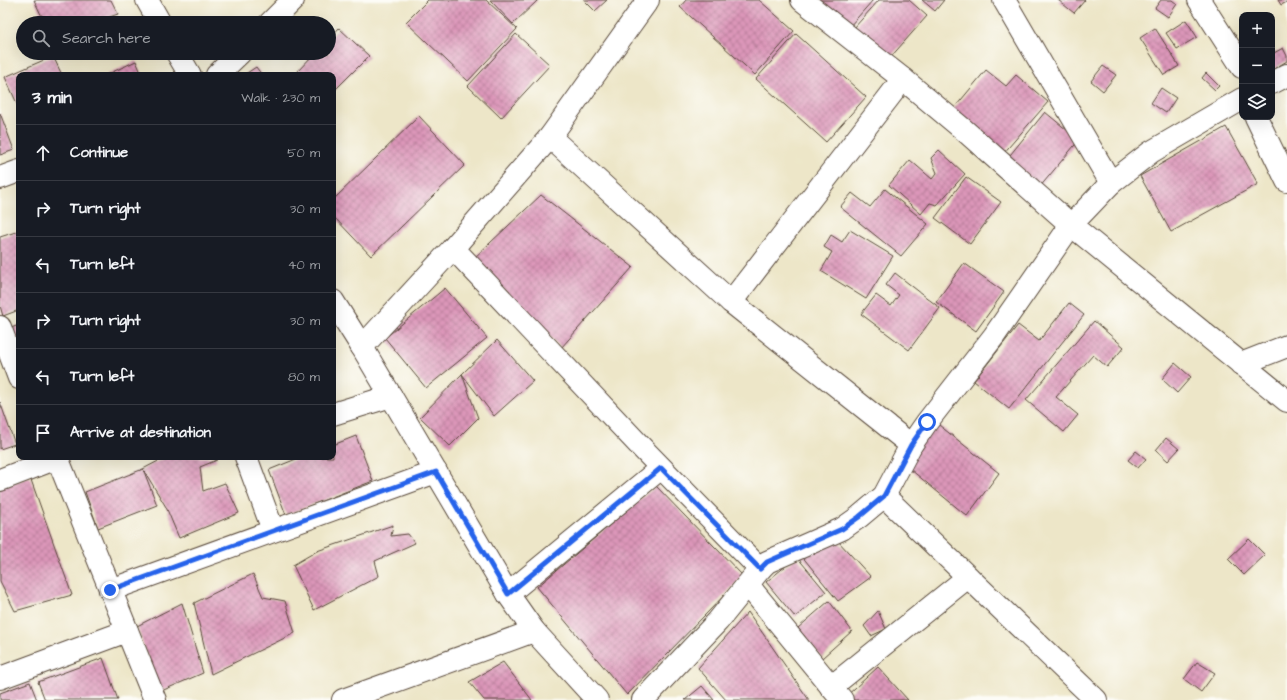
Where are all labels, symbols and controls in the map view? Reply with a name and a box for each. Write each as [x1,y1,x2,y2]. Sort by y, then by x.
map controls [1239,12,1275,120]
button: + [1239,12,1275,48]
search box [16,16,336,60]
icon: search [30,27,52,49]
text: Search here [62,28,151,49]
button: − [1239,48,1275,84]
button: layers [1239,84,1275,120]
text: 3 min [32,86,72,110]
text: Walk · 230 m [241,89,320,107]
icon: ahead [32,142,54,164]
text: Continue [70,142,128,163]
text: 50 m [287,144,320,162]
icon: right [32,198,54,220]
text: Turn right [70,198,141,219]
text: 30 m [290,200,320,218]
icon: left [32,254,54,276]
text: Turn left [70,254,134,275]
text: 40 m [288,256,320,274]
icon: right [32,310,54,332]
text: Turn right [70,310,141,331]
text: 30 m [290,312,320,330]
icon: left [32,366,54,388]
text: Turn left [70,366,134,387]
text: 80 m [288,368,320,386]
route start [918,413,936,431]
icon: arrive [32,422,54,444]
text: Arrive at destination [70,422,211,443]
route end [101,581,119,599]

